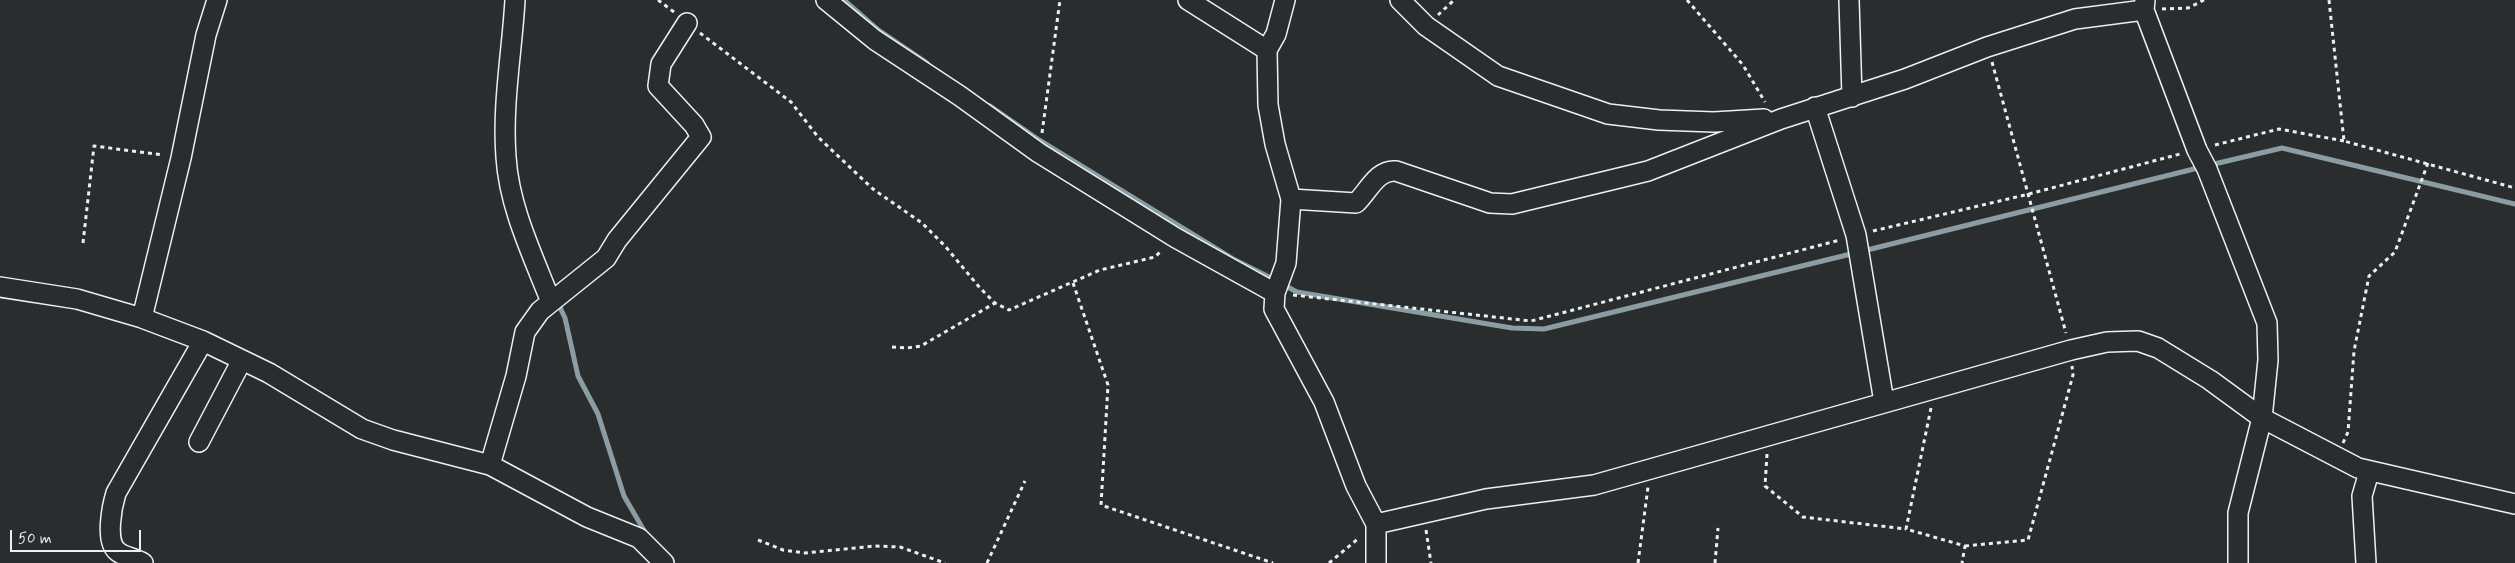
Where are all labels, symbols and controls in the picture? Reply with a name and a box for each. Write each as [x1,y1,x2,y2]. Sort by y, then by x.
scale bar [12,520,144,552]
text: 50 m [18,529,52,549]

